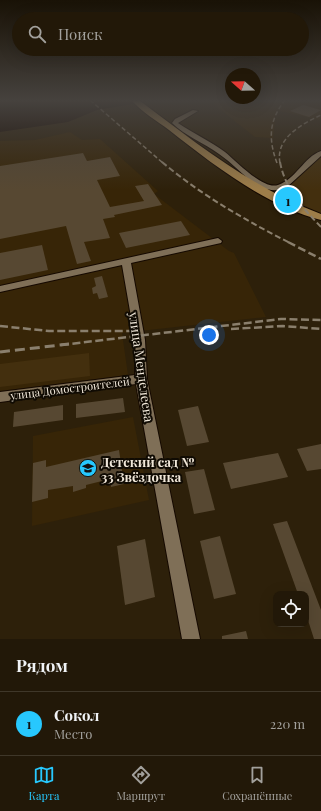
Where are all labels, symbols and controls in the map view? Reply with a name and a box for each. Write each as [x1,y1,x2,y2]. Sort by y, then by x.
search box [12,12,309,56]
icon: search [26,23,48,45]
text: Поиск [58,24,103,44]
north arrow [225,68,261,104]
pin: 1 [275,185,301,215]
street label: улица Менделеева [126,310,158,424]
your location [199,325,219,345]
street label: улица Домостроителей [9,373,130,403]
place label: Детский сад № 33 Звёздочка [101,453,195,485]
school or university icon: Детский сад № 33 Звёздочка [78,458,98,478]
map controls [273,591,309,627]
button: locate [273,591,309,627]
text: Рядом [16,654,68,676]
text: Сокол [54,705,99,725]
text: 1 [27,715,31,732]
text: 220 m [270,715,305,732]
text: Место [54,725,92,742]
tab: Карта [29,764,59,803]
tab: Маршрут [117,764,165,803]
tab: Сохранённые [222,764,292,803]

